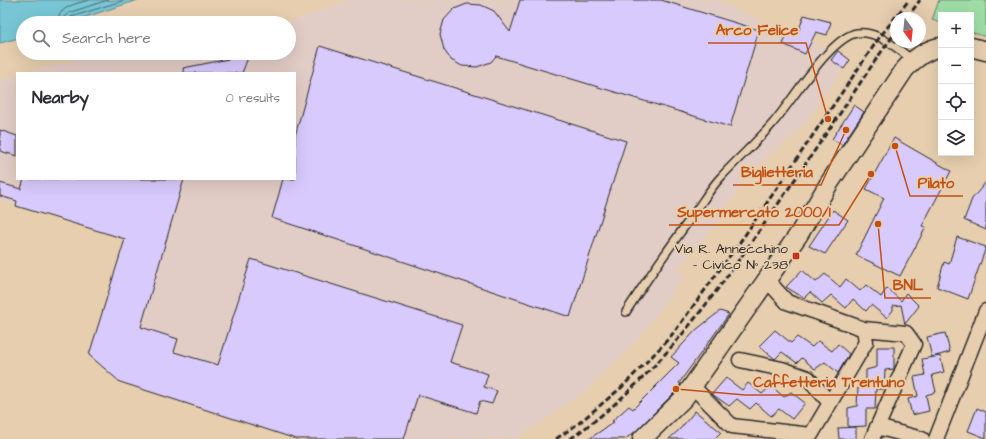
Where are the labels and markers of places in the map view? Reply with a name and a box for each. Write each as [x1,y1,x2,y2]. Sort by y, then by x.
callout: Arco Felice [708,16,806,43]
callout: Biglietteria [733,158,821,185]
callout: Pilato [910,169,963,196]
callout: Supermercato 2000/1 [669,198,839,225]
place label: Via R. Annecchino - Civico N° 238 [675,239,788,275]
marker: Via R. Annecchino - Civico N° 238 [791,251,801,261]
callout: BNL [885,271,931,298]
callout: Caffetteria Trentuno [745,368,913,395]

